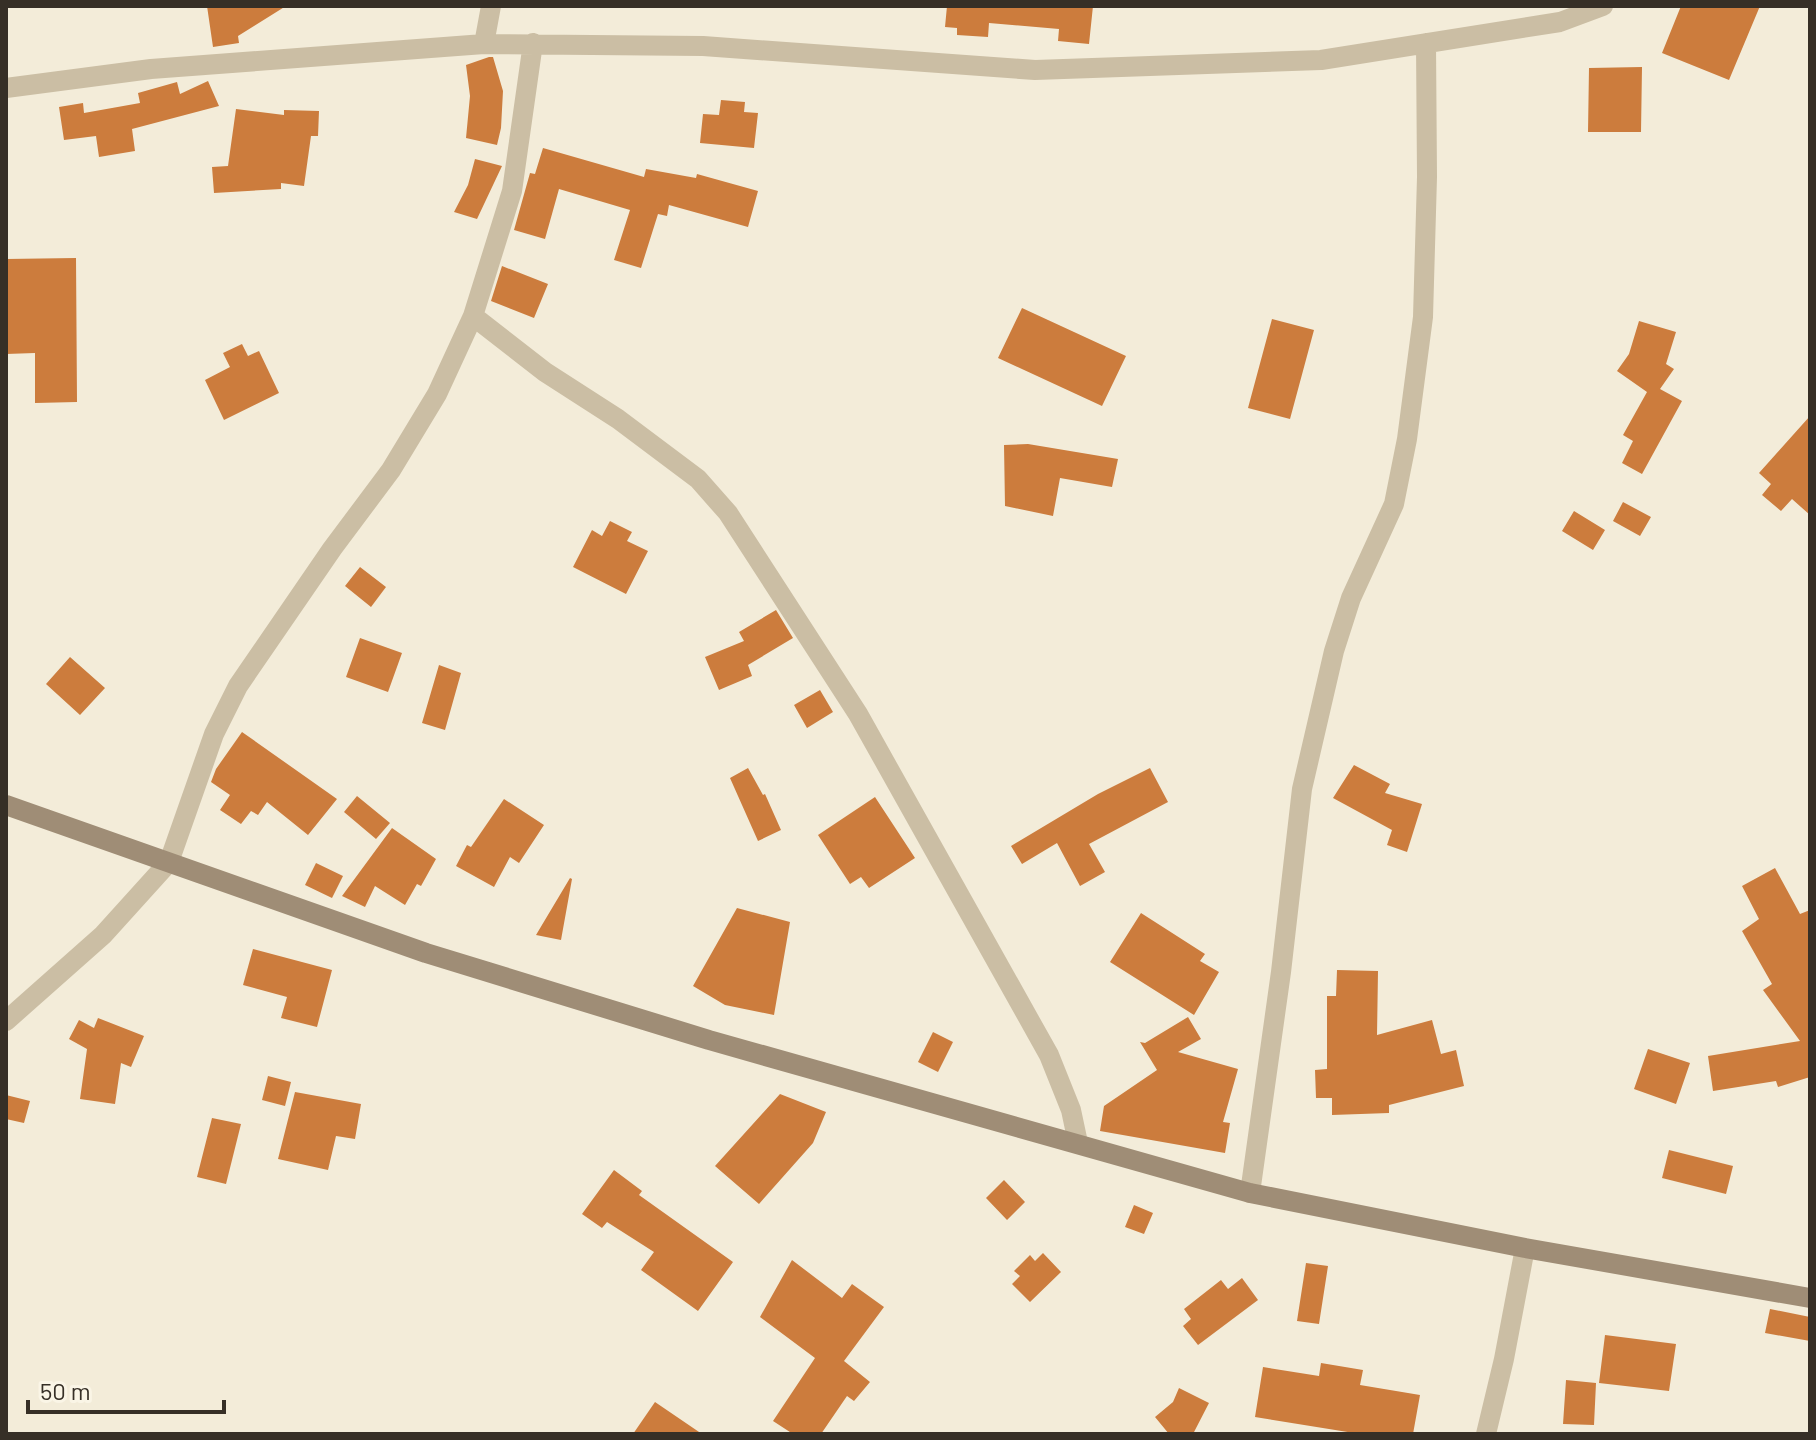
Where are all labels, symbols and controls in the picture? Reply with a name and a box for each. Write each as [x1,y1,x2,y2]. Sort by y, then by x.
scale bar [28,1364,224,1414]
text: 50 m [40,1376,91,1405]

